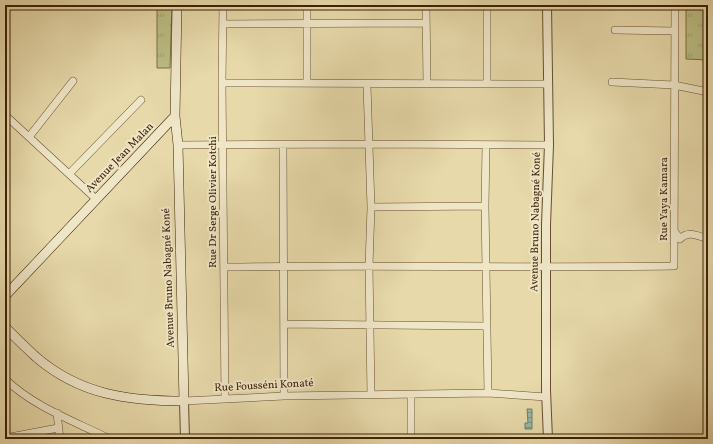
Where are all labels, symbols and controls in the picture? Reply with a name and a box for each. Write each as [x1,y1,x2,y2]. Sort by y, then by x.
street label: Avenue Jean Malan [83,119,158,196]
street label: Rue Dr Serge Olivier Kotchi [206,136,221,268]
street label: Avenue Bruno Nabagné Koné [527,152,545,292]
street label: Rue Yaya Kamara [657,156,672,241]
street label: Avenue Bruno Nabagné Koné [159,208,179,348]
street label: Rue Fousséni Konaté [214,376,314,396]

